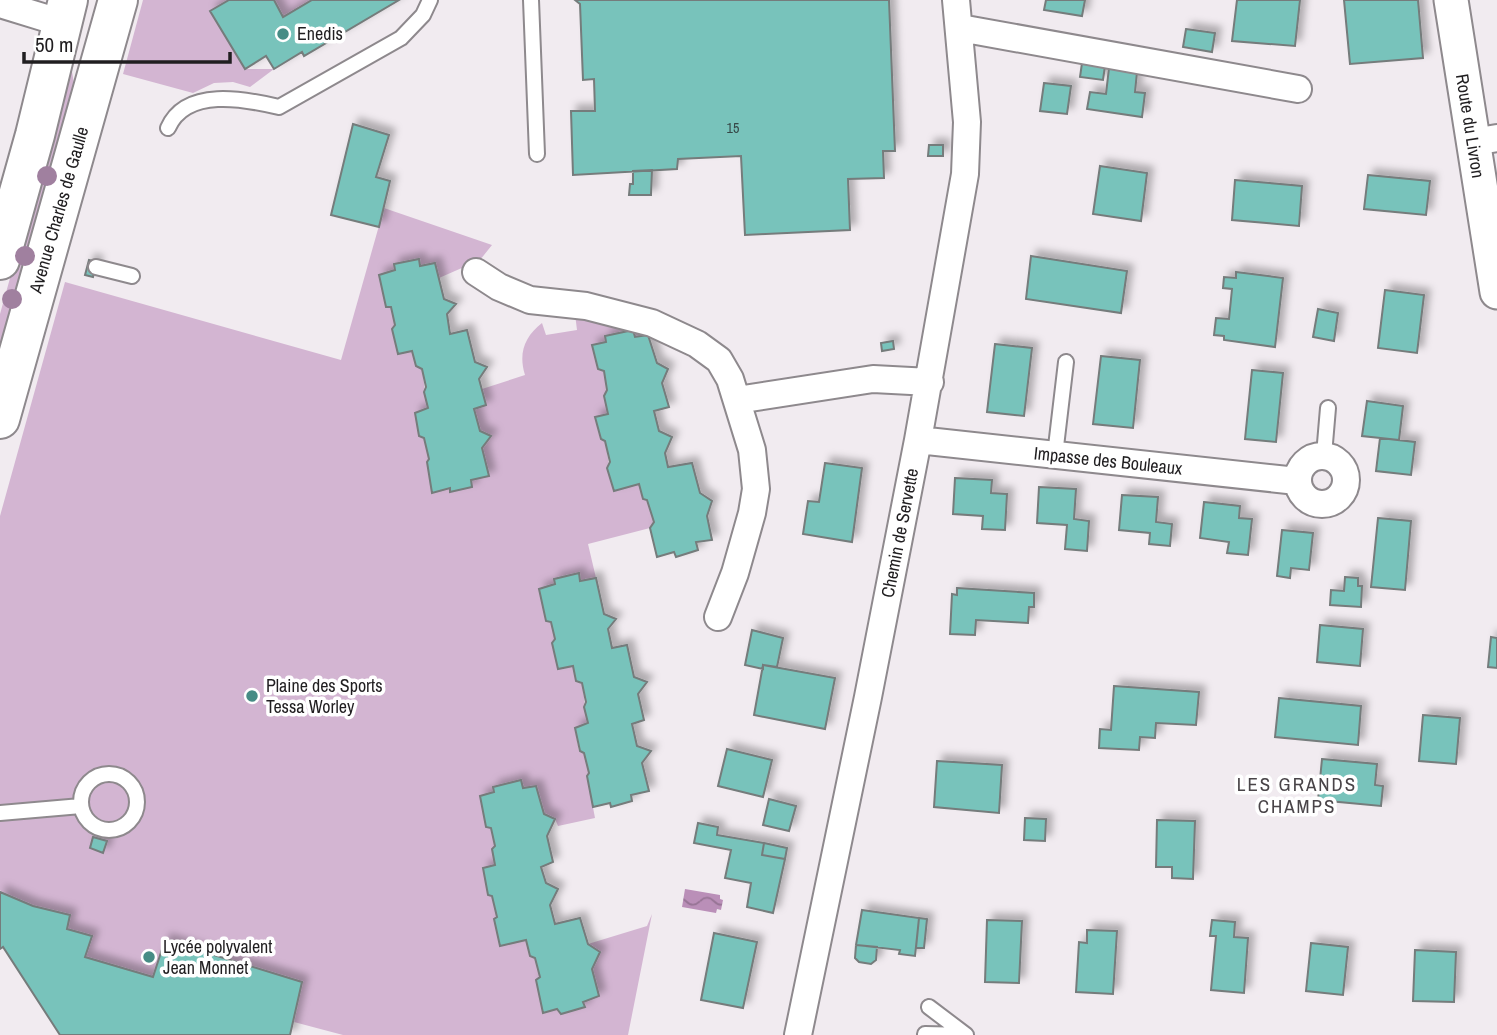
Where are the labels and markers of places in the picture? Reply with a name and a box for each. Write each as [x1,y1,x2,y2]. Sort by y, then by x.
place label: Enedis [297,21,343,46]
marker: Enedis [275,26,291,42]
place label: Plaine des Sports Tessa Worley [266,673,383,719]
marker: Plaine des Sports Tessa Worley [244,688,260,704]
place label: Lycée polyvalent Jean Monnet [163,934,272,980]
marker: Lycée polyvalent Jean Monnet [141,949,157,965]

